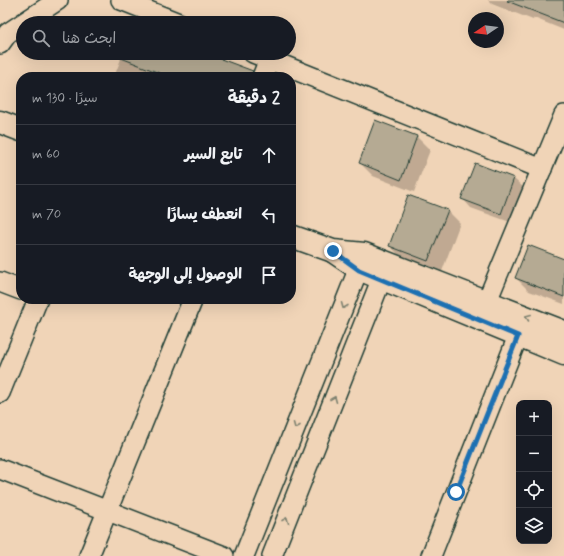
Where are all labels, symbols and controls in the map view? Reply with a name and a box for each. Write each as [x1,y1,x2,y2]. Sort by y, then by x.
north arrow [468,12,504,48]
search box [16,16,296,60]
icon: search [30,27,52,49]
text: ابحث هنا [62,29,116,49]
text: 2 دقيقة [228,87,280,109]
text: سيرًا · 130 m [32,90,98,107]
icon: ahead [258,144,280,166]
text: تابع السير [184,145,242,165]
text: 60 m [32,146,60,163]
icon: left [258,204,280,226]
text: انعطف يسارًا [167,205,242,225]
text: 70 m [32,206,61,223]
route end [324,242,342,260]
icon: arrive [258,264,280,286]
text: الوصول إلى الوجهة [128,265,242,285]
one-way arrow [341,302,349,309]
one-way arrow [524,314,531,322]
one-way arrow [329,395,337,403]
map controls [516,400,552,544]
button: + [516,400,552,436]
one-way arrow [292,423,300,430]
button: − [516,436,552,472]
button: locate [516,472,552,508]
route start [447,483,465,501]
button: layers [516,508,552,544]
one-way arrow [282,516,290,523]

